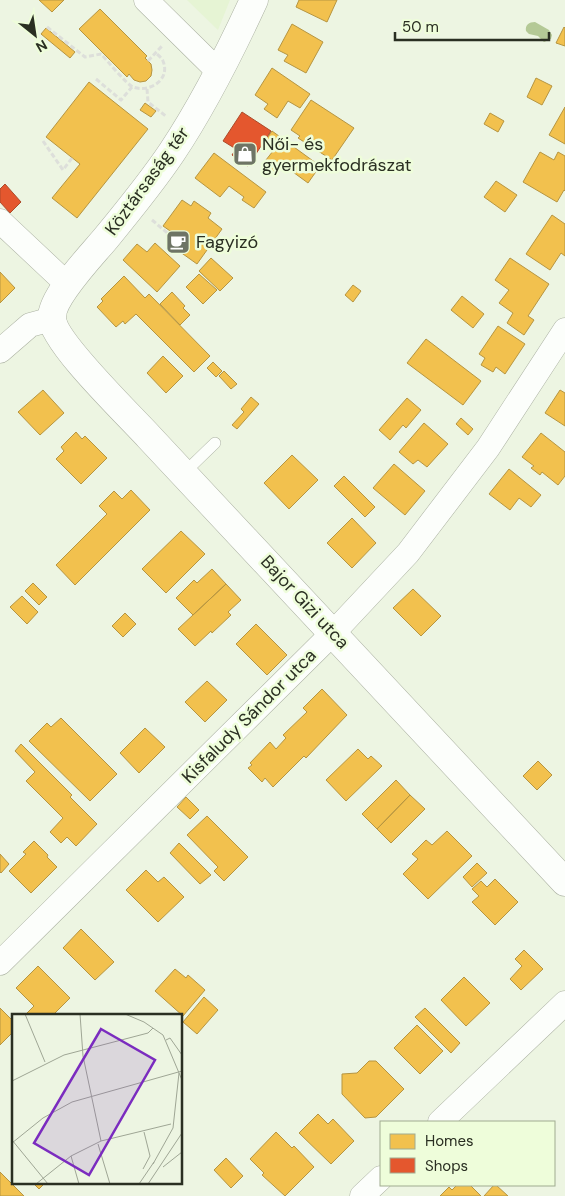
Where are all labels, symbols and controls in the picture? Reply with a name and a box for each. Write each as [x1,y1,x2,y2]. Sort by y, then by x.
north arrow [10,10,60,60]
scale bar [395,10,549,42]
text: 50 m [402,17,439,37]
text: N [33,36,50,57]
street label: Köztársaság tér [100,122,195,240]
place label: Női- és gyermekfodrászat [262,132,411,177]
shop icon: Női- és gyermekfodrászat [232,141,258,167]
cafe icon: Fagyizó [165,229,191,255]
place label: Fagyizó [196,230,258,254]
street label: Bajor Gizi utca [255,550,355,654]
street label: Kisfaludy Sándor utca [177,644,321,788]
inset map [12,1014,182,1184]
legend [380,1121,555,1186]
text: Homes [425,1131,474,1151]
text: Shops [425,1156,468,1176]

